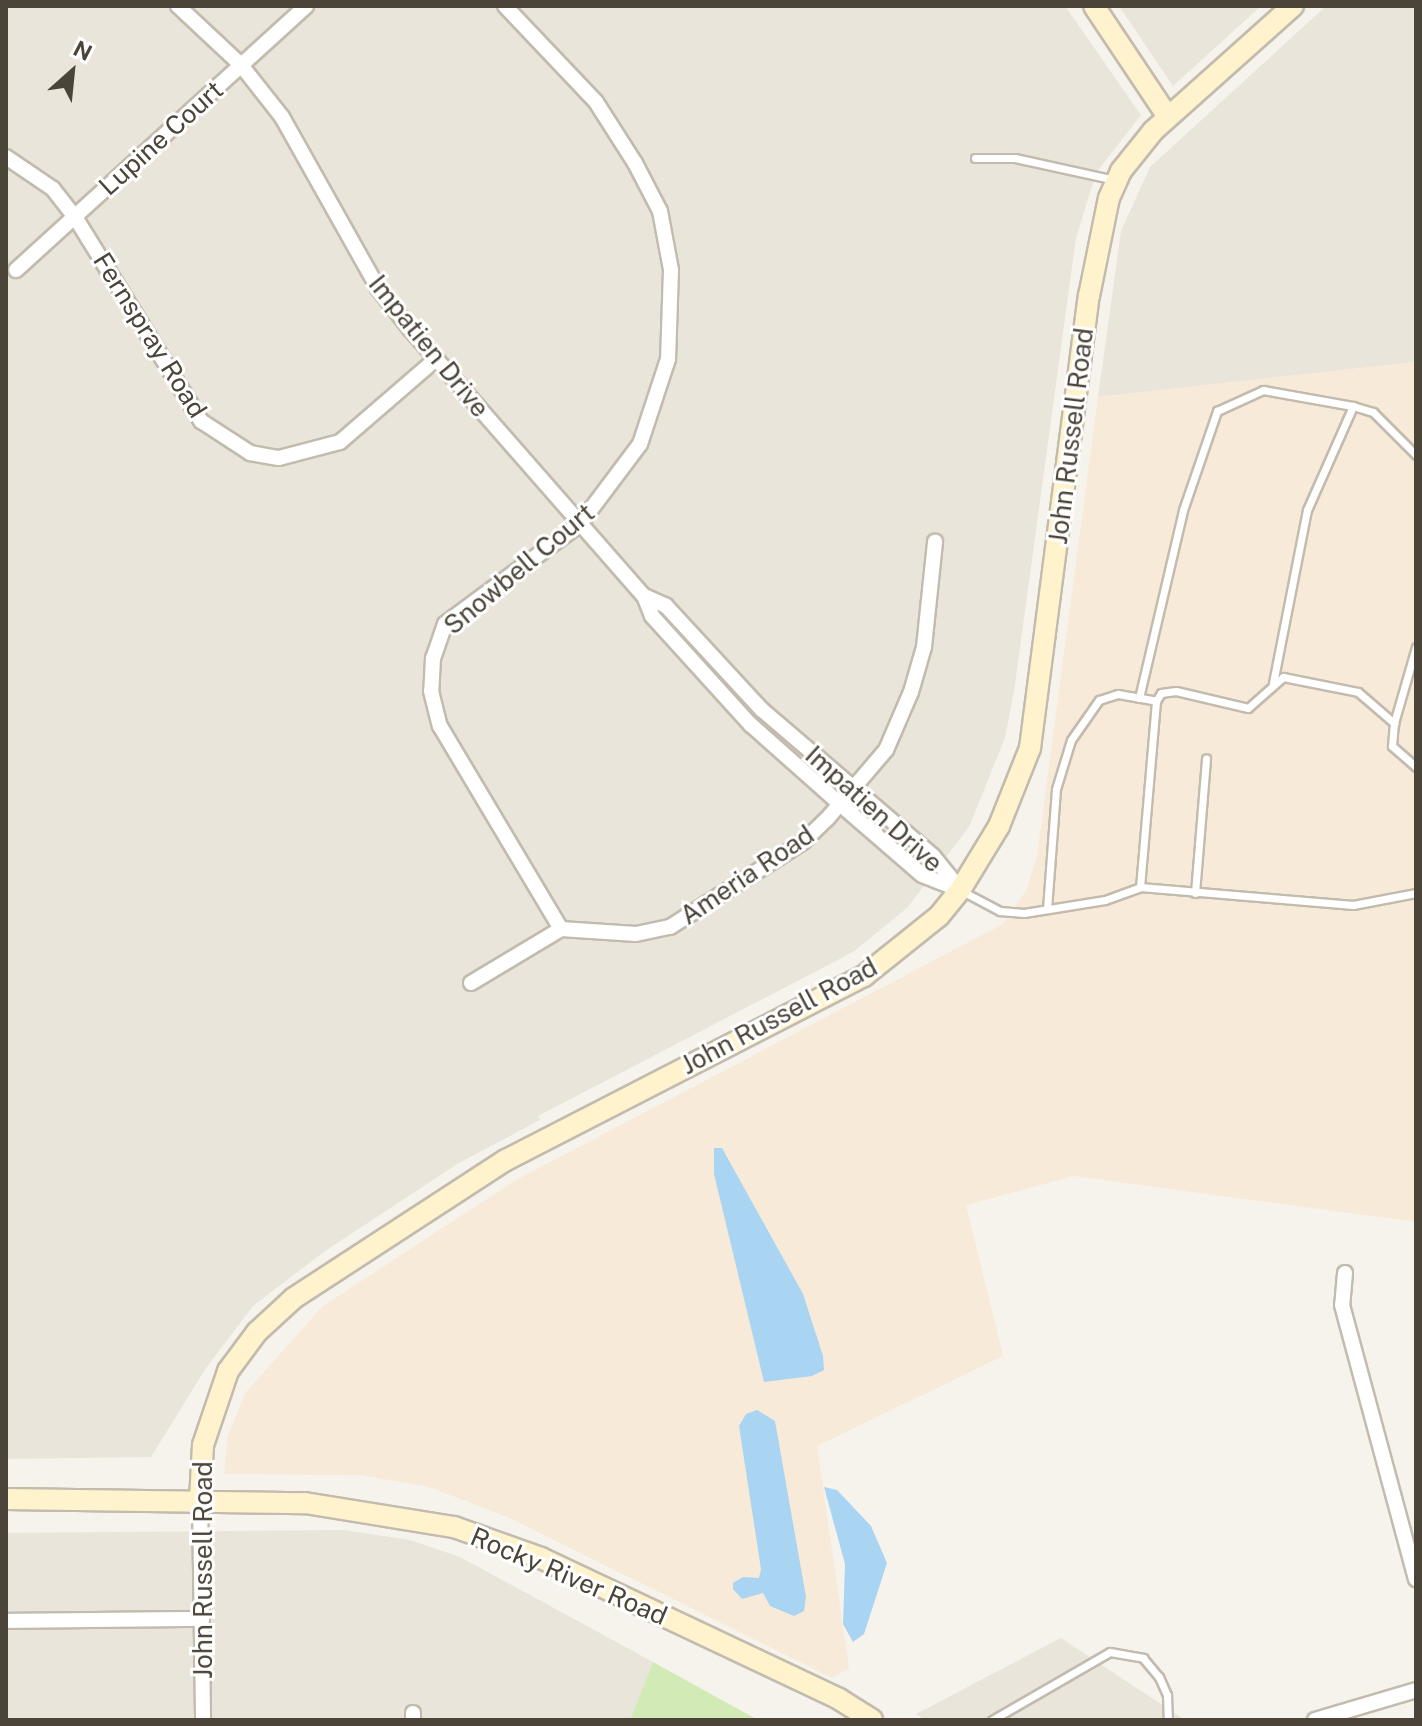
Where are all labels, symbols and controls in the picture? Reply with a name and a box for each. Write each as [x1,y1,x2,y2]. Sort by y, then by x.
north arrow [32,32,112,112]
text: N [69,35,96,66]
street label: Lupine Court [93,74,229,202]
street label: Fernspray Road [87,247,213,423]
street label: Impatien Drive [362,269,496,423]
street label: John Russell Road [1042,326,1100,546]
street label: Snowbell Court [437,497,601,641]
street label: Impatien Drive [799,739,949,879]
street label: Ameria Road [674,819,820,931]
street label: John Russell Road [676,951,882,1081]
street label: John Russell Road [187,1461,219,1679]
street label: Rocky River Road [466,1521,672,1631]

